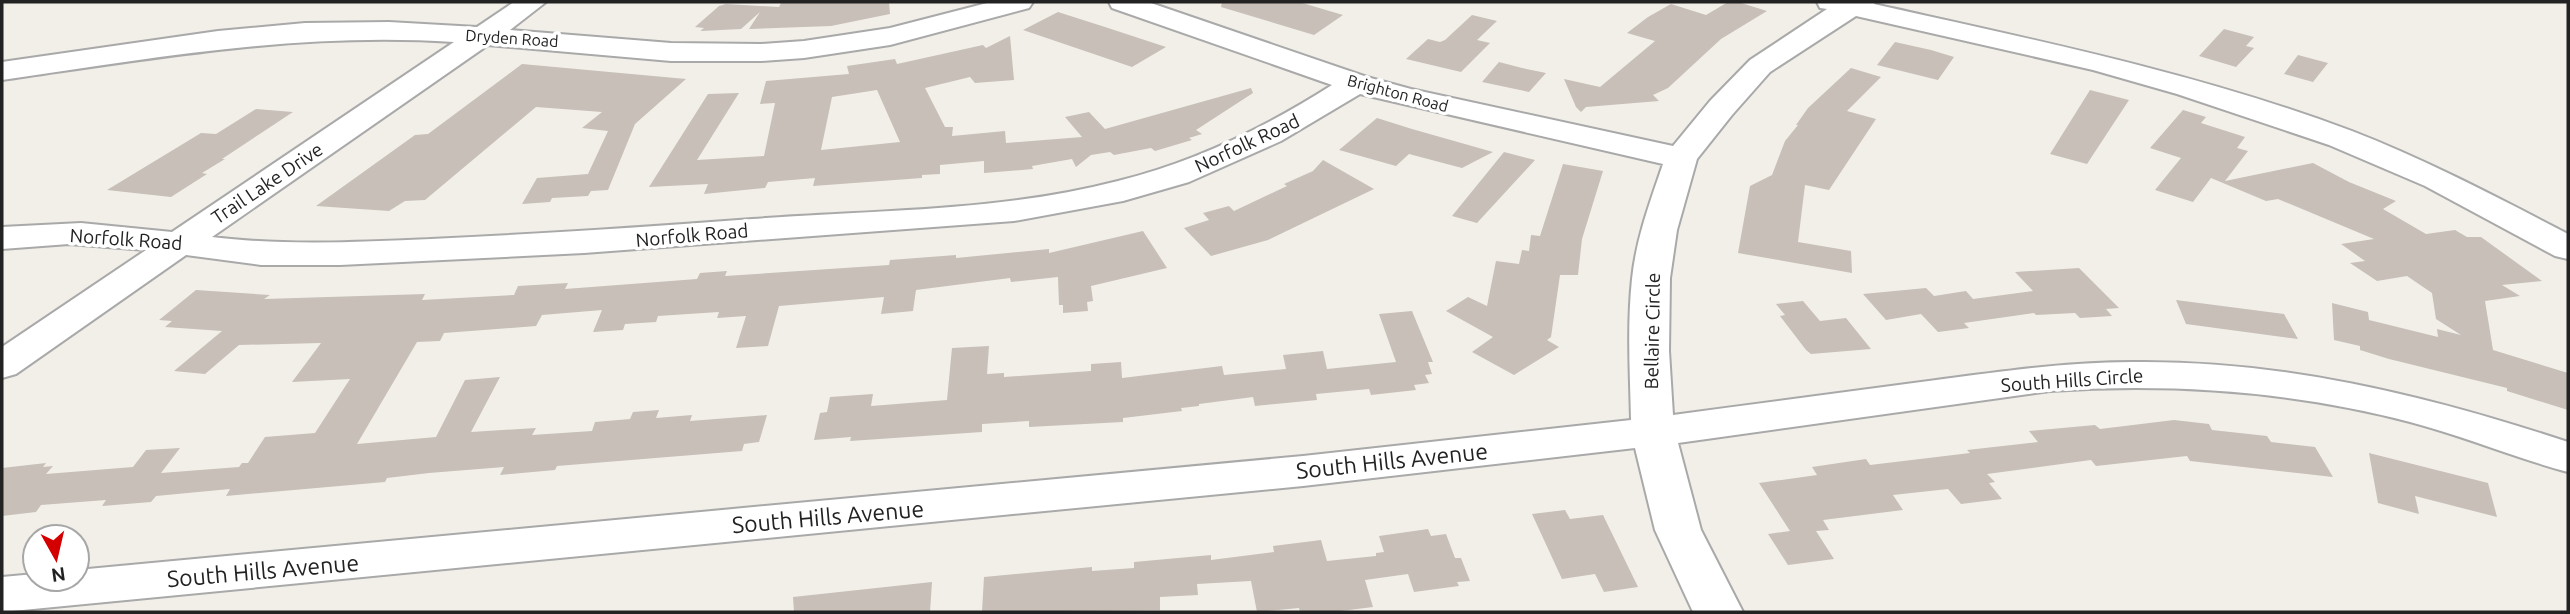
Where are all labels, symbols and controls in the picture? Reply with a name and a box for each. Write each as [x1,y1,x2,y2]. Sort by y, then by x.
street label: Dryden Road [465,26,559,50]
street label: Brighton Road [1346,71,1450,115]
street label: Norfolk Road [1191,109,1303,177]
street label: Trail Lake Drive [207,138,327,228]
street label: Norfolk Road [635,219,749,251]
street label: Norfolk Road [69,224,183,254]
street label: Bellaire Circle [1640,272,1664,390]
street label: South Hills Circle [2000,364,2144,396]
street label: South Hills Avenue [1295,438,1489,483]
street label: South Hills Avenue [731,496,925,537]
north arrow [21,523,91,593]
street label: South Hills Avenue [166,550,360,591]
text: N [50,563,67,587]

